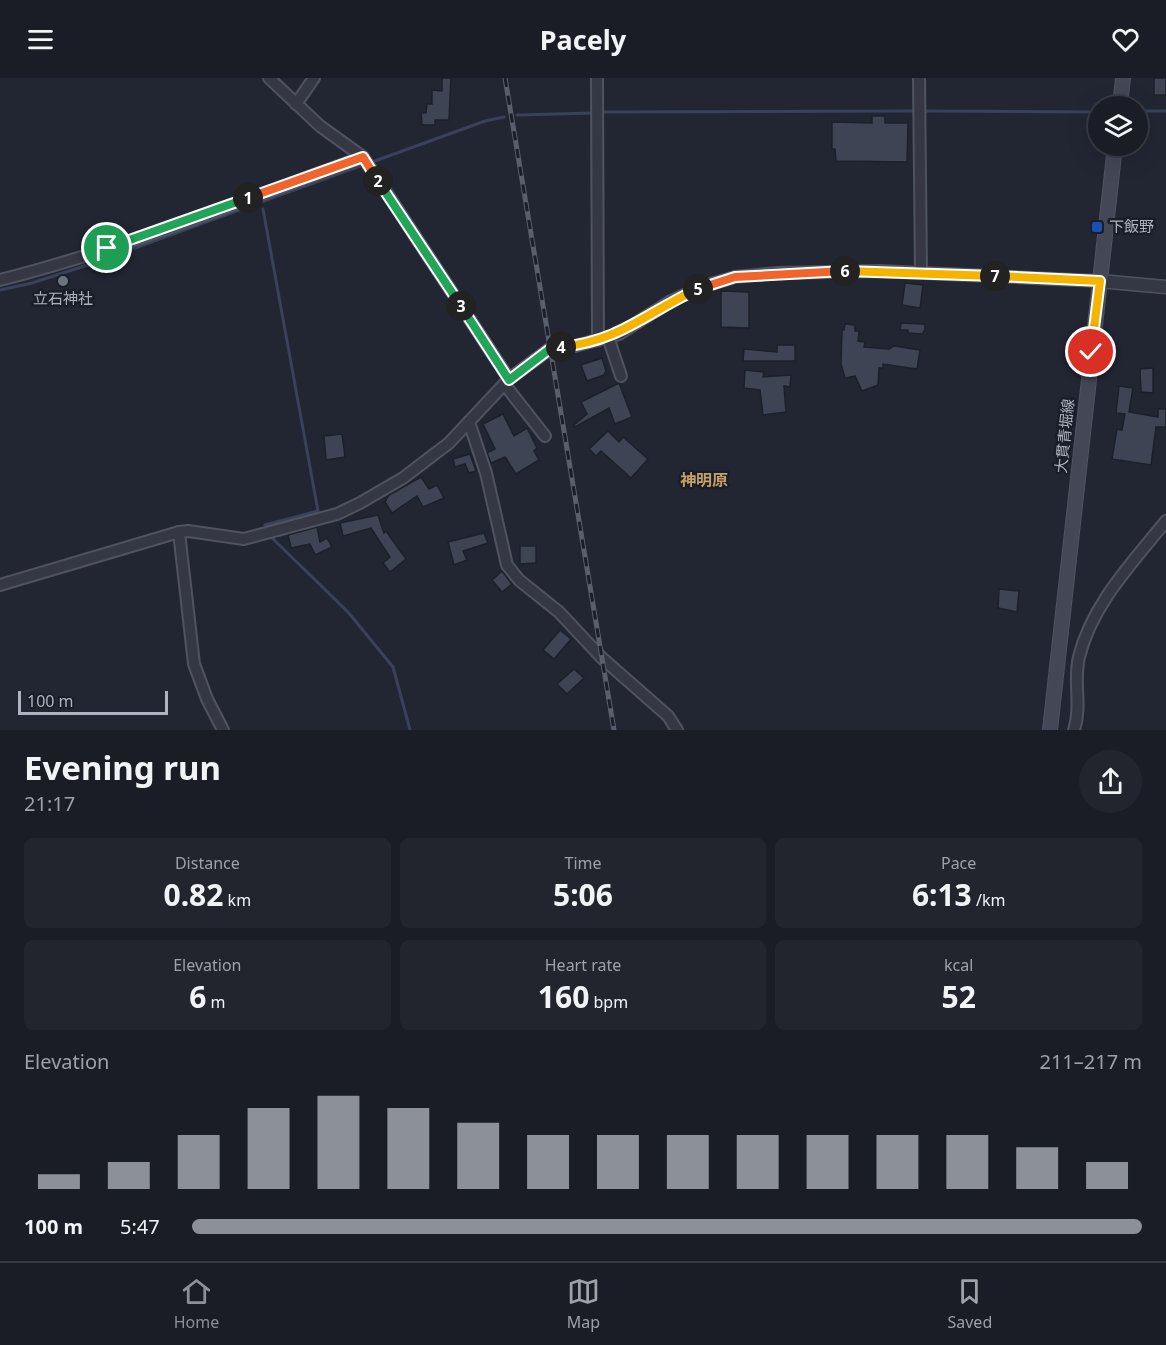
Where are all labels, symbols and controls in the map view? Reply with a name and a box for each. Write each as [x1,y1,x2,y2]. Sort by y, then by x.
text: Pacely [540,21,626,58]
icon: menu [24,23,57,56]
icon: heart [1109,23,1142,56]
map controls [1088,96,1148,156]
button: layers [1088,96,1148,156]
pin: 2 [363,166,393,196]
text: 2 [373,170,383,192]
pin: 1 [233,183,263,213]
text: 1 [243,187,253,209]
place label: 下飯野 [1109,216,1154,236]
marker: 下飯野 [1090,220,1104,234]
pin [81,222,132,273]
icon: arrive [90,231,123,264]
pin: 6 [830,256,860,286]
text: 6 [840,260,850,282]
pin: 7 [980,261,1010,291]
text: 7 [990,265,1000,287]
marker: 立石神社 [56,274,70,288]
pin: 5 [683,274,713,304]
text: 5 [693,278,703,300]
place label: 立石神社 [33,288,93,308]
pin: 3 [446,291,476,321]
text: 3 [456,295,466,317]
pin [1065,326,1116,377]
pin: 4 [546,332,576,362]
icon: check [1074,335,1107,368]
text: 4 [556,336,566,358]
street label: 大貫青堀線 [1050,398,1078,474]
district label: 神明原 [680,469,728,491]
scale bar [18,688,168,716]
text: 100 m [27,690,74,712]
text: Evening run [24,745,221,790]
button: share [1079,750,1142,813]
text: 21:17 [24,790,75,817]
text: Distance [175,852,240,874]
text: Time [564,852,602,874]
text: Pace [941,852,976,874]
text: 0.82 [164,874,223,915]
text: 5:06 [553,874,613,915]
text: 6:13 [912,874,972,915]
text: km [223,889,251,911]
text: /km [972,889,1005,911]
text: Elevation [173,954,241,976]
text: Heart rate [545,954,621,976]
text: kcal [944,954,973,976]
text: 6 [189,976,206,1017]
text: 160 [538,976,589,1017]
text: 52 [941,976,976,1017]
text: m [206,991,225,1013]
text: bpm [589,991,628,1013]
text: Elevation [24,1048,109,1075]
text: 211–217 m [1039,1048,1142,1075]
text: 100 m [24,1213,83,1240]
text: 5:47 [120,1213,160,1240]
tab: Home [174,1275,219,1333]
tab: Map [567,1275,600,1333]
tab: Saved [947,1275,992,1333]

